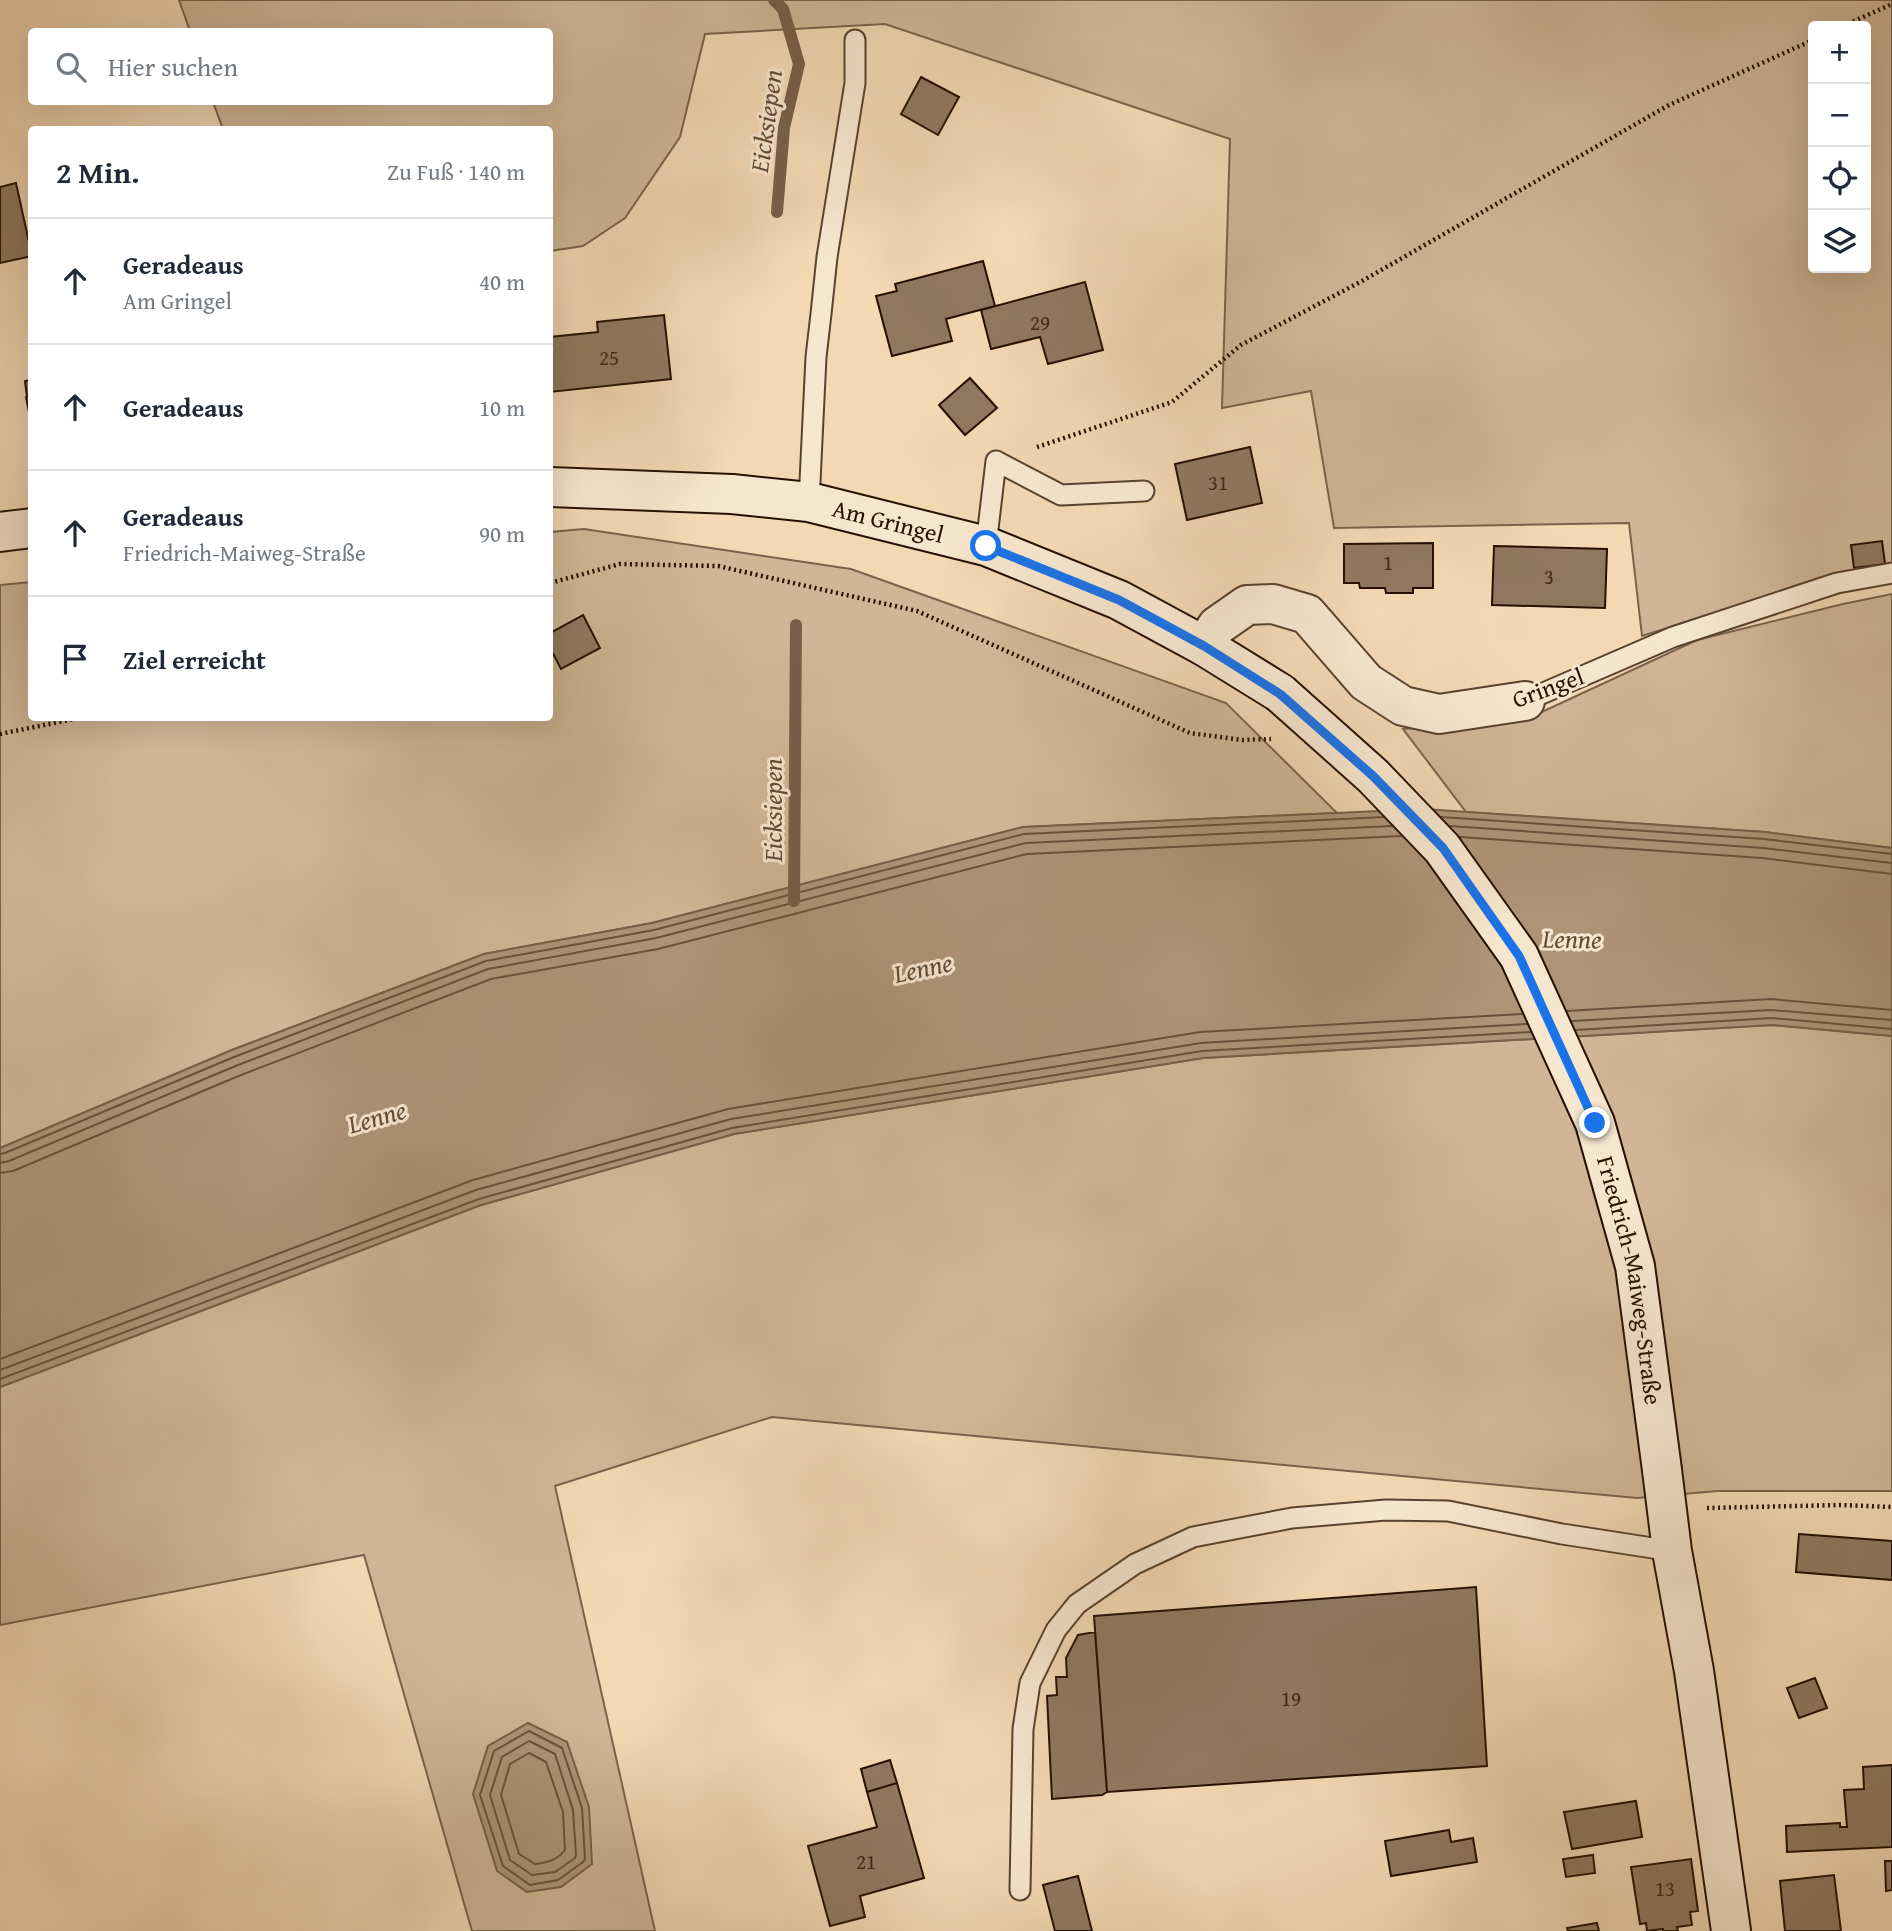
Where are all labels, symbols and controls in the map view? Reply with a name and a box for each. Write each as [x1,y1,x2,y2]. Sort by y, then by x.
map controls [1808,21,1871,273]
button: + [1808,21,1871,84]
search box [28,28,553,105]
text: Hier suchen [108,47,238,86]
icon: search [52,48,90,86]
water label: Eicksiepen [739,67,792,176]
button: − [1808,84,1871,147]
button: locate [1808,147,1871,210]
text: 2 Min. [56,150,139,194]
text: Zu Fuß · 140 m [387,155,525,188]
button: layers [1808,210,1871,273]
text: Geradeaus [123,245,244,284]
icon: ahead [56,262,94,300]
text: 40 m [479,265,525,298]
text: Am Gringel [123,284,232,317]
house number: 29 [1030,307,1050,338]
house number: 25 [599,342,619,373]
icon: ahead [56,388,94,426]
text: Geradeaus [123,388,244,427]
text: 10 m [479,391,525,424]
house number: 31 [1208,467,1228,498]
street label: Am Gringel [829,490,948,552]
text: Geradeaus [123,497,244,536]
icon: ahead [56,514,94,552]
text: 90 m [479,517,525,550]
route start [970,530,1001,561]
text: Friedrich-Maiweg-Straße [123,536,366,569]
house number: 1 [1383,547,1393,578]
house number: 3 [1544,561,1554,592]
icon: arrive [56,640,94,678]
text: Ziel erreicht [123,640,266,679]
street label: Gringel [1507,658,1589,717]
water label: Eicksiepen [753,758,792,863]
water label: Lenne [1541,918,1602,959]
water label: Lenne [889,942,956,993]
water label: Lenne [342,1090,411,1144]
route end [1579,1107,1610,1138]
street label: Friedrich-Maiweg-Straße [1588,1152,1671,1407]
house number: 19 [1281,1683,1301,1714]
house number: 21 [856,1846,876,1877]
house number: 13 [1655,1873,1675,1904]

